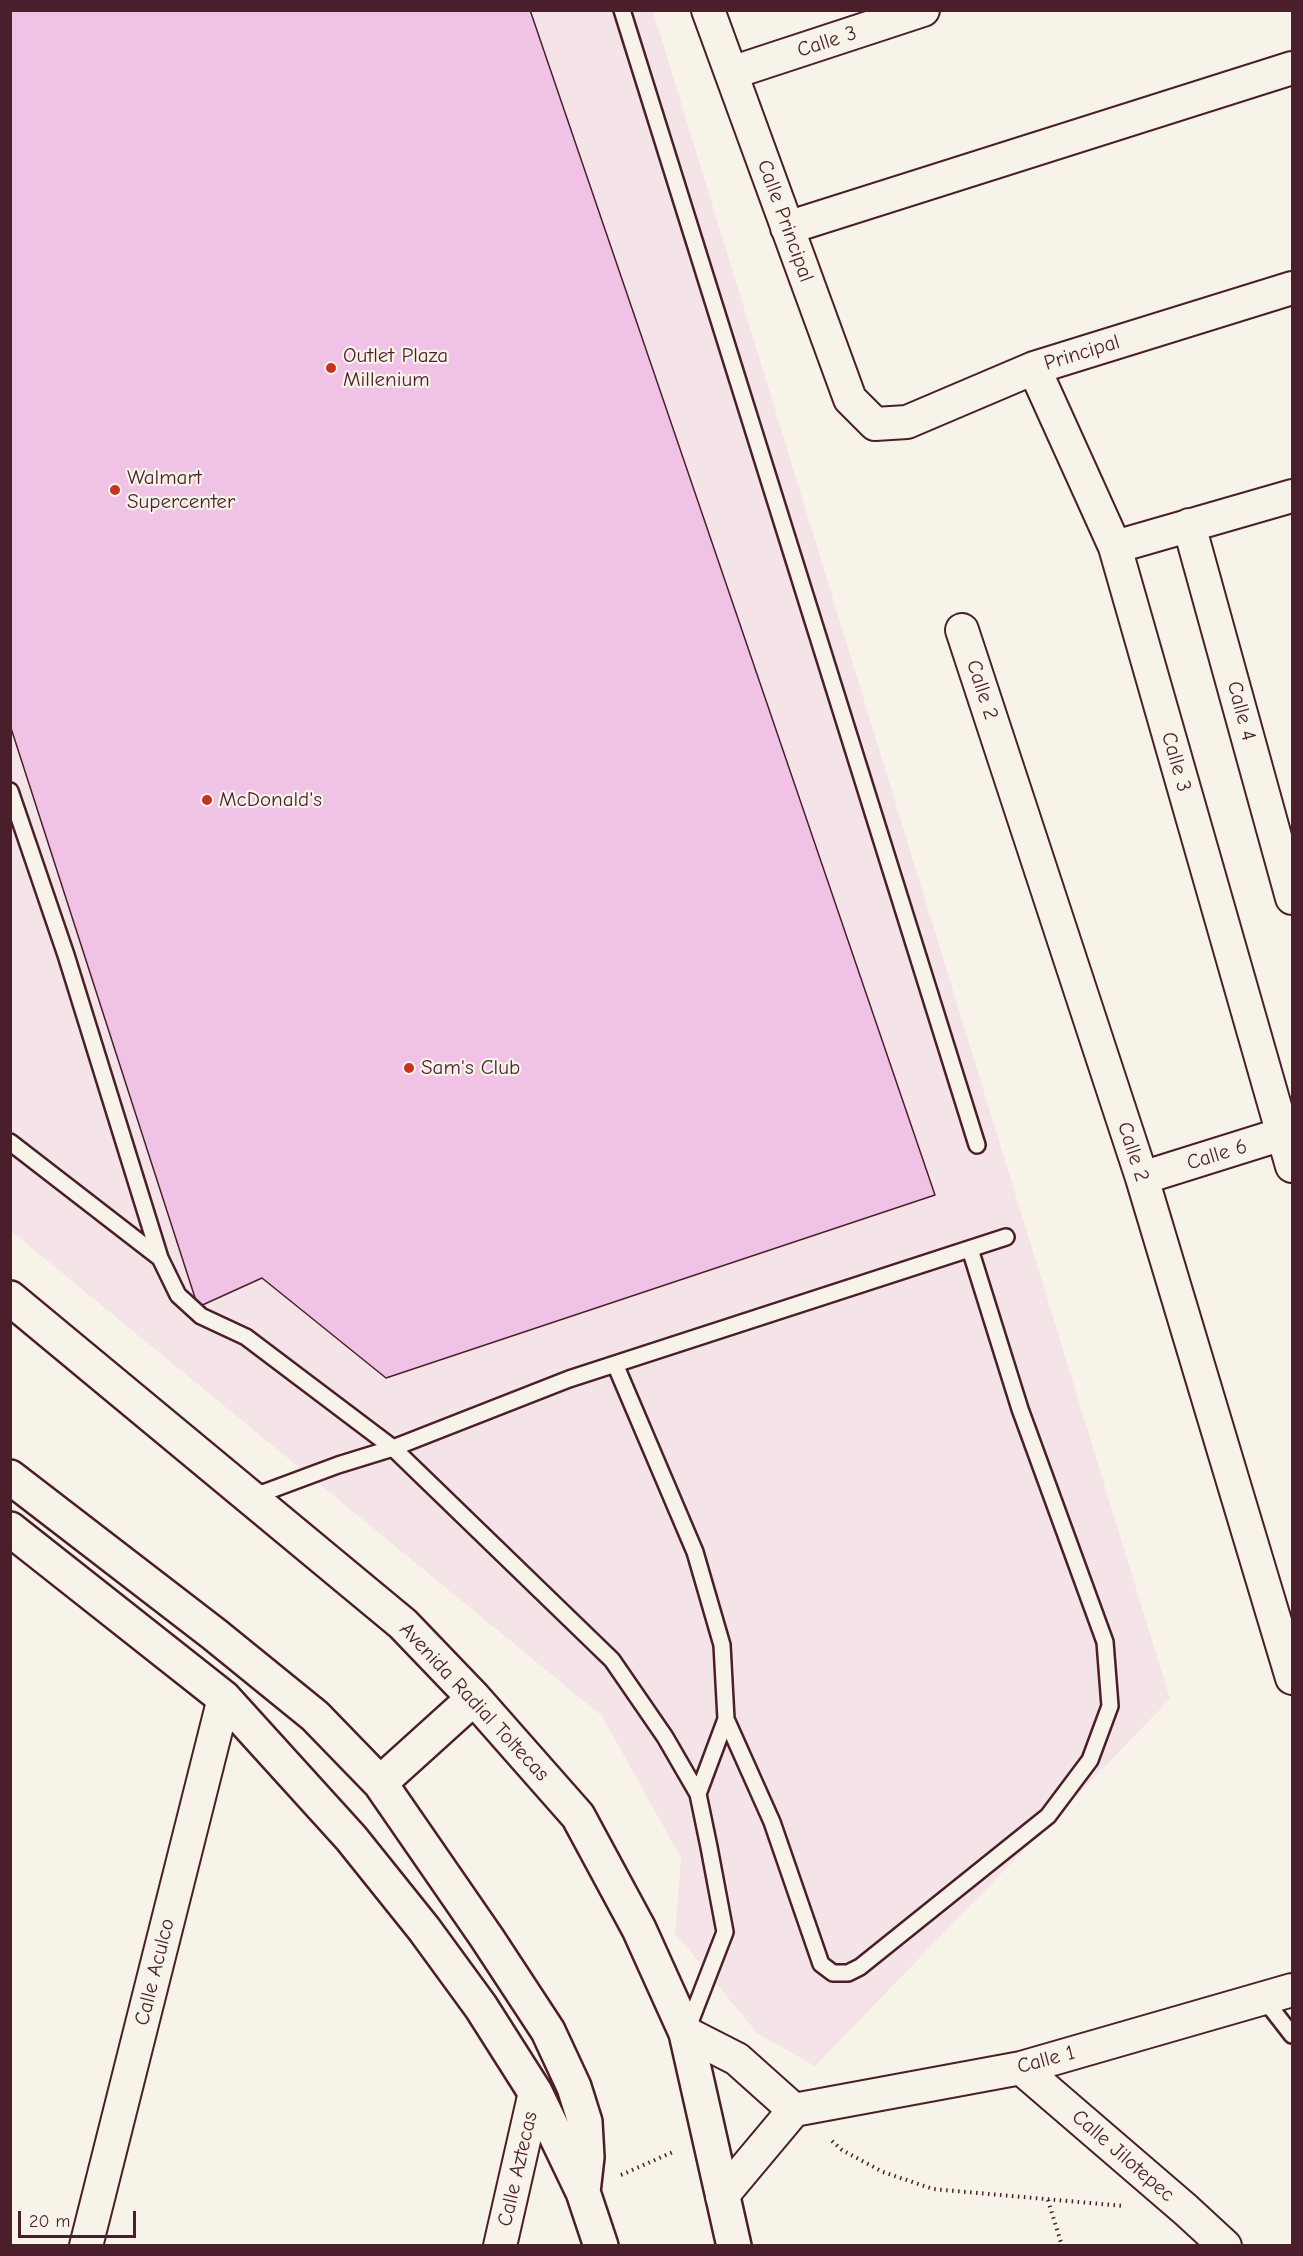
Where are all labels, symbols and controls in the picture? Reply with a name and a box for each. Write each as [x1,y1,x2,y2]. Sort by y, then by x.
street label: Calle 3 [794,21,860,63]
street label: Calle Principal [751,156,819,286]
street label: Principal [1041,330,1123,376]
place label: Outlet Plaza Millenium [343,343,448,393]
marker: Outlet Plaza Millenium [324,361,338,375]
place label: Walmart Supercenter [127,465,235,515]
marker: Walmart Supercenter [108,483,122,497]
street label: Calle 2 [961,657,1003,723]
street label: Calle 4 [1221,678,1261,744]
street label: Calle 3 [1155,729,1197,795]
place label: McDonald's [219,787,322,813]
marker: McDonald's [200,793,214,807]
place label: Sam's Club [421,1055,520,1081]
marker: Sam's Club [402,1061,416,1075]
street label: Calle 2 [1112,1119,1154,1185]
street label: Calle 6 [1184,1134,1250,1176]
street label: Avenida Radial Toltecas [394,1617,554,1787]
street label: Calle Aculco [130,1916,180,2028]
street label: Calle 1 [1014,2040,1078,2080]
street label: Calle Jilotepec [1066,2104,1180,2208]
street label: Calle Aztecas [493,2109,543,2229]
scale bar [21,2199,140,2237]
text: 20 m [29,2211,70,2232]

